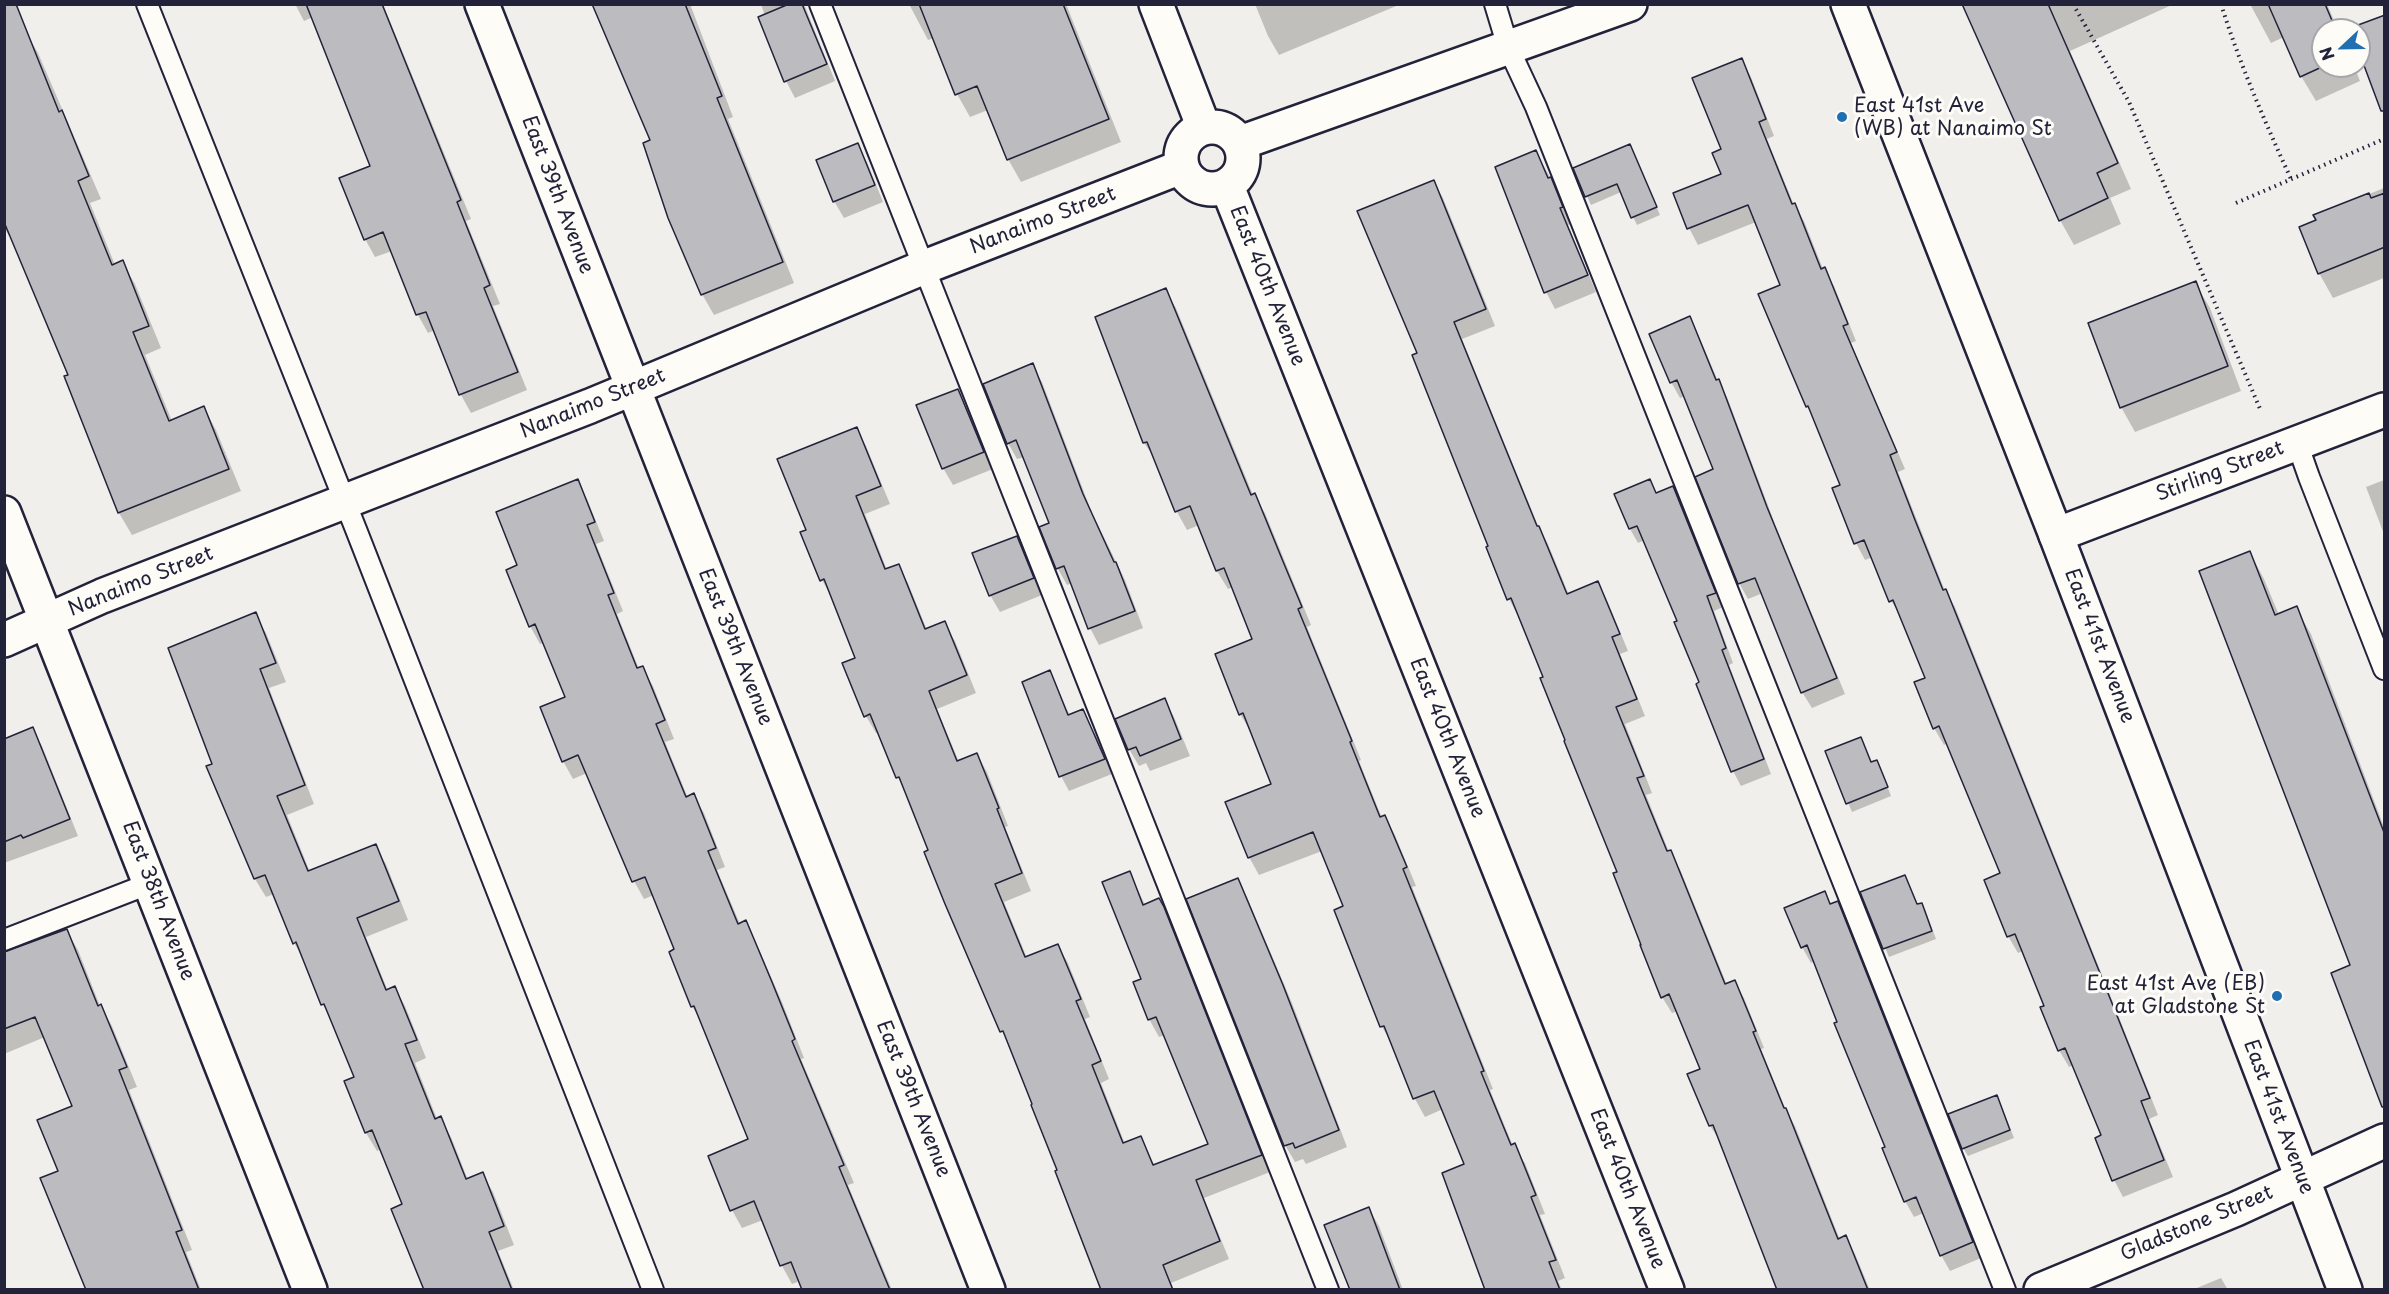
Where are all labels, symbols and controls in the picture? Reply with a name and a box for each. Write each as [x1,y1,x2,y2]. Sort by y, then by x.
north arrow [2311,18,2371,78]
text: N [2313,44,2340,64]
place label: East 41st Ave (WB) at Nanaimo St [1854,94,2052,141]
marker: East 41st Ave (WB) at Nanaimo St [1835,110,1849,124]
street label: East 39th Avenue [516,113,598,277]
street label: Nanaimo Street [967,182,1119,260]
street label: East 40th Avenue [1224,202,1310,370]
street label: Nanaimo Street [517,364,669,444]
street label: Stirling Street [2153,437,2287,507]
street label: Nanaimo Street [65,542,217,622]
street label: East 39th Avenue [693,565,777,729]
street label: East 41st Avenue [2059,566,2139,726]
street label: East 40th Avenue [1404,654,1490,822]
street label: East 38th Avenue [117,818,199,984]
place label: East 41st Ave (EB) at Gladstone St [2087,972,2265,1019]
marker: East 41st Ave (EB) at Gladstone St [2270,989,2284,1003]
street label: East 39th Avenue [871,1017,955,1181]
street label: East 41st Avenue [2238,1037,2318,1197]
street label: East 40th Avenue [1584,1105,1670,1273]
street label: Gladstone Street [2117,1181,2277,1267]

